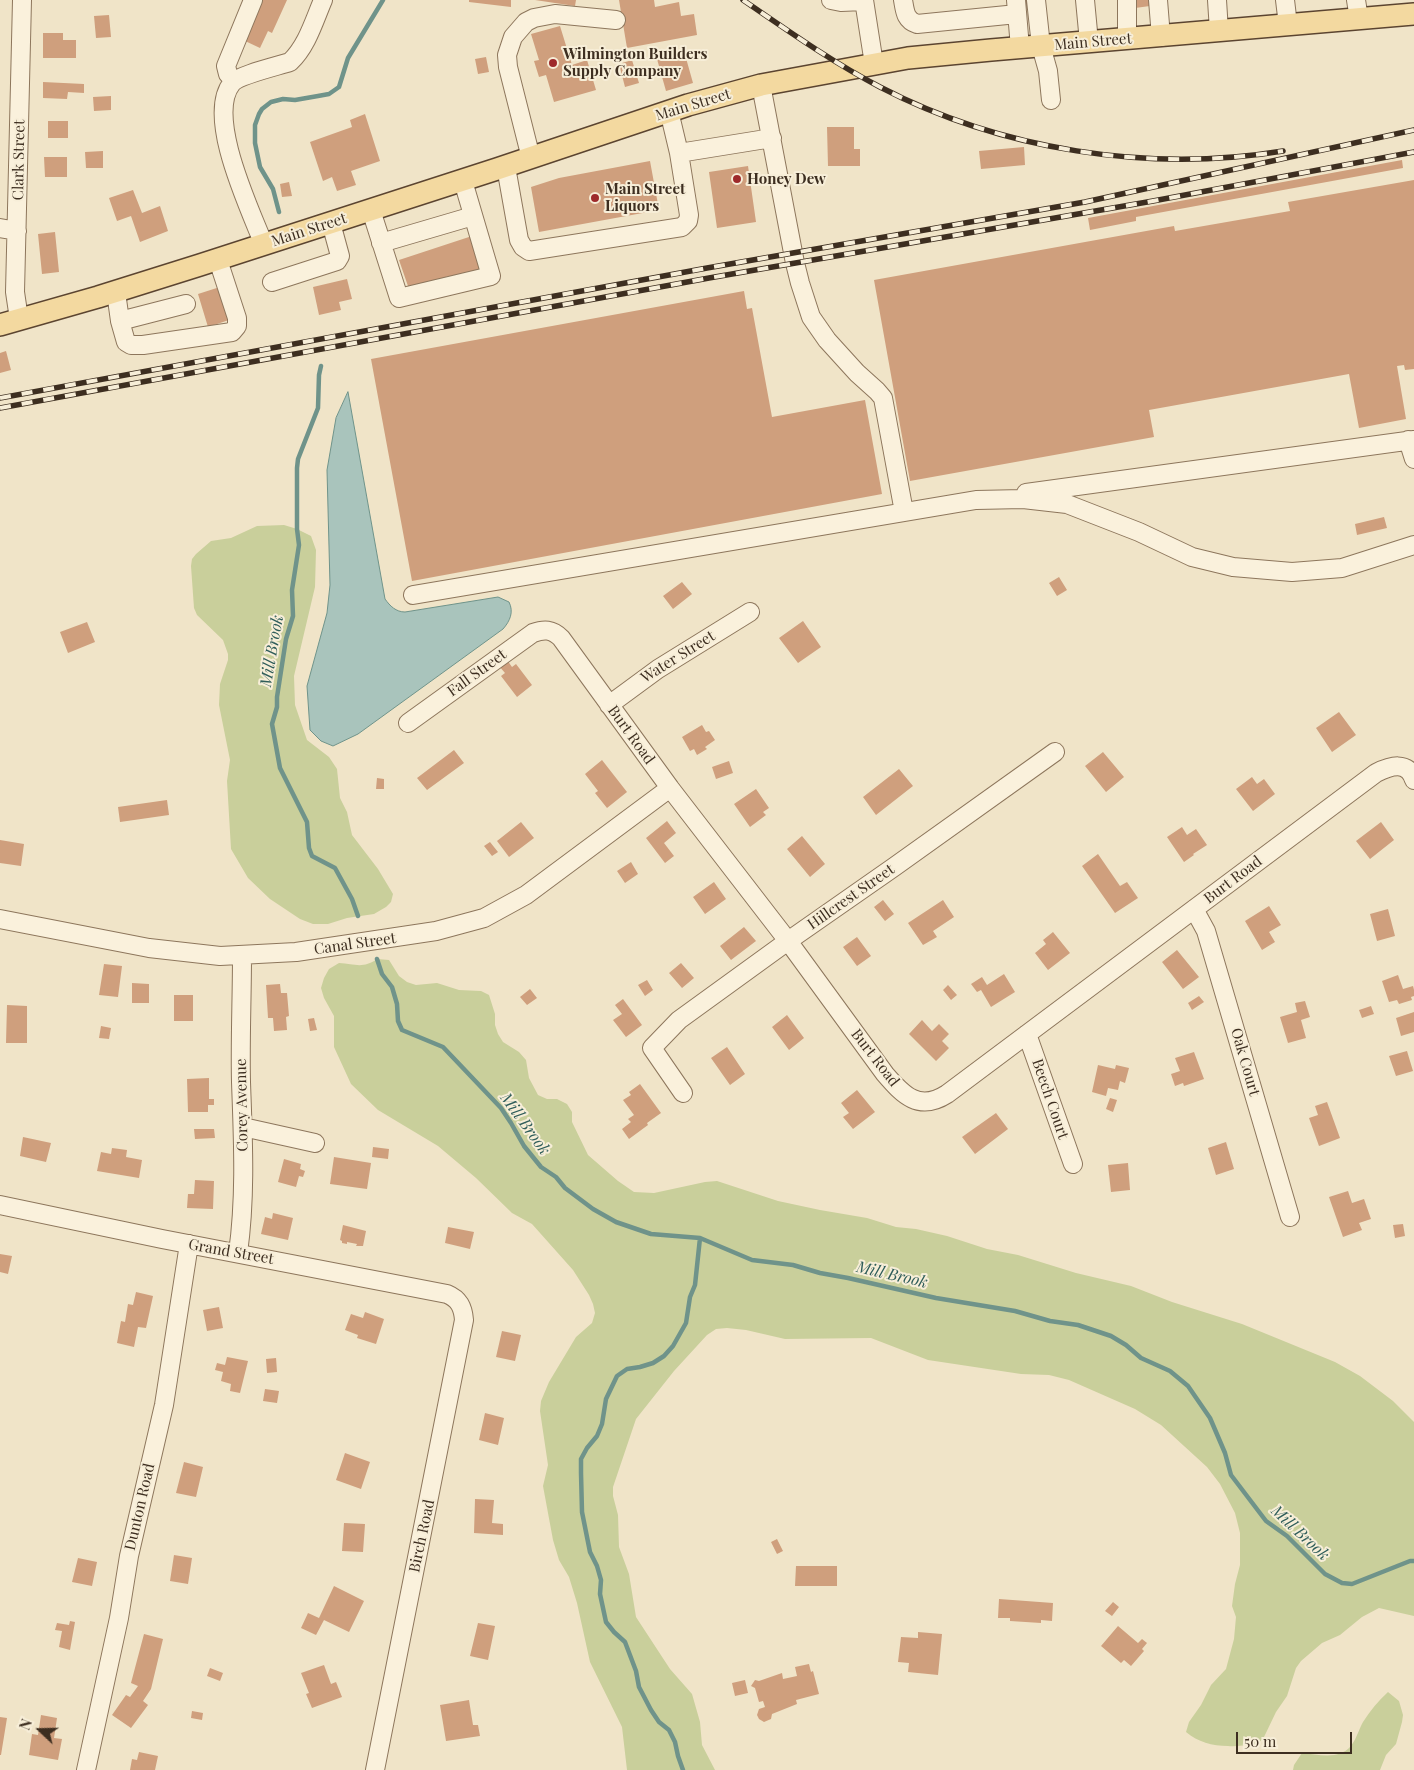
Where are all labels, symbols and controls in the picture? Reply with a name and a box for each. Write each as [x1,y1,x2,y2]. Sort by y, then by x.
street label: Main Street [1053,30,1133,54]
place label: Wilmington Builders Supply Company [563,45,707,80]
marker: Wilmington Builders Supply Company [547,57,559,69]
street label: Main Street [653,85,733,125]
street label: Clark Street [9,119,29,201]
place label: Honey Dew [747,170,826,188]
marker: Honey Dew [731,173,743,185]
place label: Main Street Liquors [605,180,685,215]
marker: Main Street Liquors [589,192,601,204]
street label: Main Street [269,209,349,251]
water label: Mill Brook [256,614,288,688]
street label: Water Street [638,627,718,687]
street label: Fall Street [444,646,510,700]
street label: Burt Road [604,702,658,768]
street label: Burt Road [1200,852,1266,908]
street label: Hillcrest Street [804,861,898,933]
street label: Canal Street [313,929,397,959]
street label: Burt Road [847,1026,903,1090]
street label: Oak Court [1227,1026,1263,1098]
street label: Beech Court [1028,1057,1072,1141]
street label: Corey Avenue [232,1058,252,1152]
water label: Mill Brook [496,1089,554,1159]
street label: Grand Street [187,1236,275,1268]
water label: Mill Brook [855,1258,929,1292]
street label: Dunton Road [121,1462,159,1552]
street label: Birch Road [406,1498,438,1574]
water label: Mill Brook [1267,1501,1333,1565]
north arrow [15,1705,65,1755]
text: N [15,1716,36,1733]
scale bar [1239,1722,1355,1754]
text: 50 m [1244,1731,1276,1751]

